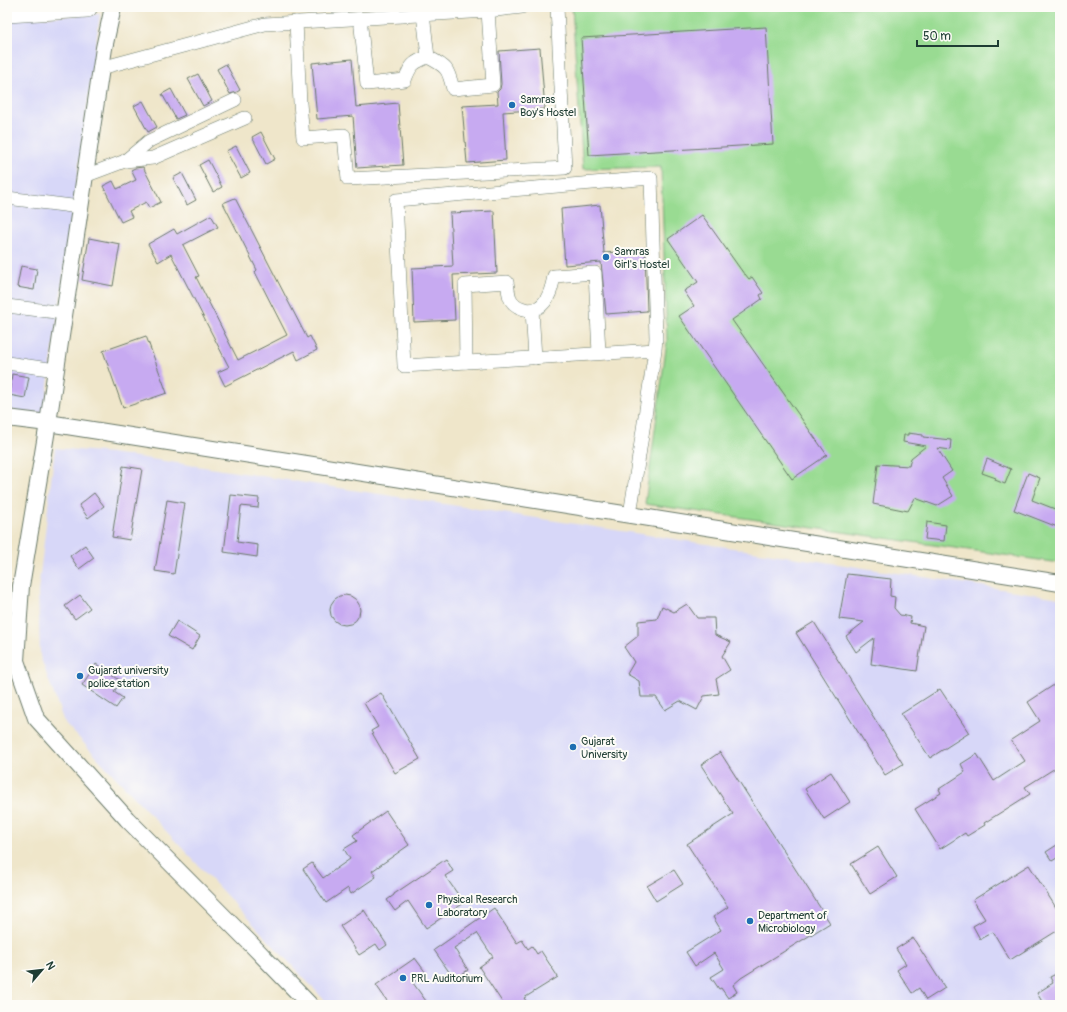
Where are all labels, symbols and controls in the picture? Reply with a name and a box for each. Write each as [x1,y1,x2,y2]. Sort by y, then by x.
scale bar [917,22,998,48]
text: 50 m [923,29,951,44]
place label: Samras Boy's Hostel [520,93,576,119]
marker: Samras Boy's Hostel [507,100,517,110]
place label: Samras Girl's Hostel [614,245,670,271]
marker: Samras Girl's Hostel [601,252,611,262]
place label: Gujarat university police station [88,664,169,690]
marker: Gujarat university police station [75,671,85,681]
place label: Gujarat University [581,735,627,761]
marker: Gujarat University [568,742,578,752]
place label: Physical Research Laboratory [437,893,517,919]
marker: Physical Research Laboratory [424,900,434,910]
place label: Department of Microbiology [758,909,828,935]
marker: Department of Microbiology [745,916,755,926]
north arrow [22,950,62,990]
text: N [43,959,58,972]
place label: PRL Auditorium [411,972,483,985]
marker: PRL Auditorium [398,973,408,983]

